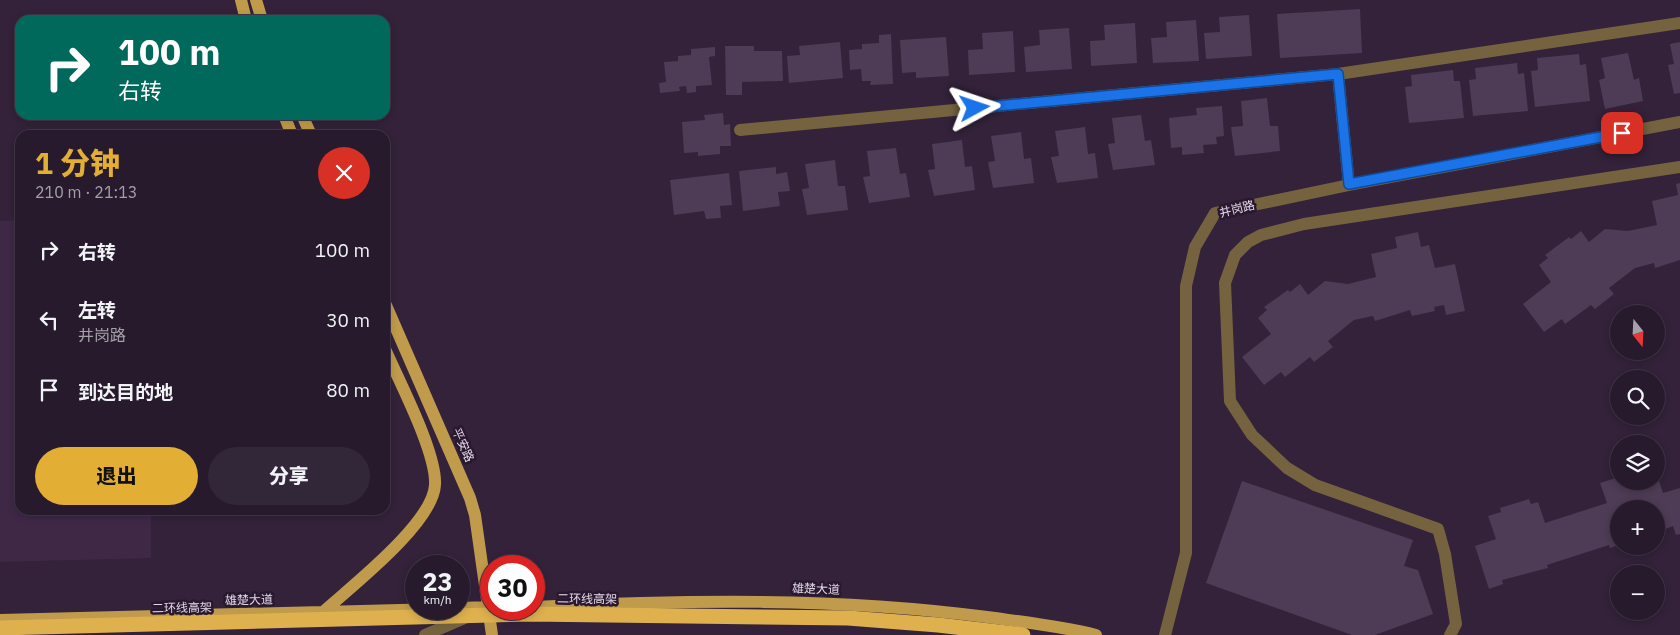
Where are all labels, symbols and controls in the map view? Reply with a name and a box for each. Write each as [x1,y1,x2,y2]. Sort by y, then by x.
text: 100 m [118,29,221,75]
icon: right [35,35,100,100]
text: 右转 [118,76,162,105]
position arrow [948,81,1000,133]
pin [1601,112,1643,154]
icon: arrive [1608,119,1636,147]
text: 1 分钟 [35,143,120,182]
button: close [318,147,370,199]
text: 210 m · 21:13 [35,182,137,202]
street label: 井岗路 [1218,197,1256,220]
icon: right [35,236,63,264]
text: 100 m [315,238,370,262]
text: 右转 [78,240,116,264]
text: 左转 [78,298,116,322]
north arrow [1610,305,1665,360]
map controls [1610,305,1665,620]
icon: left [35,306,63,334]
text: 30 m [326,308,370,332]
text: 井岗路 [78,325,126,345]
button: search [1610,370,1665,425]
icon: arrive [35,376,63,404]
text: 80 m [326,378,370,402]
text: 到达目的地 [78,380,173,404]
street label: 平安路 [449,425,478,464]
button: layers [1610,435,1665,490]
button: 退出 [35,447,198,505]
button: 分享 [208,447,370,505]
button: + [1610,500,1665,555]
speed limit sign: 30 [480,555,545,620]
text: 23 [422,565,453,598]
button: − [1610,565,1665,620]
street label: 雄楚大道 [792,580,840,597]
street label: 二环线高架 [557,590,617,607]
street label: 雄楚大道 [225,592,273,607]
text: km/h [423,592,452,607]
street label: 二环线高架 [152,599,212,616]

